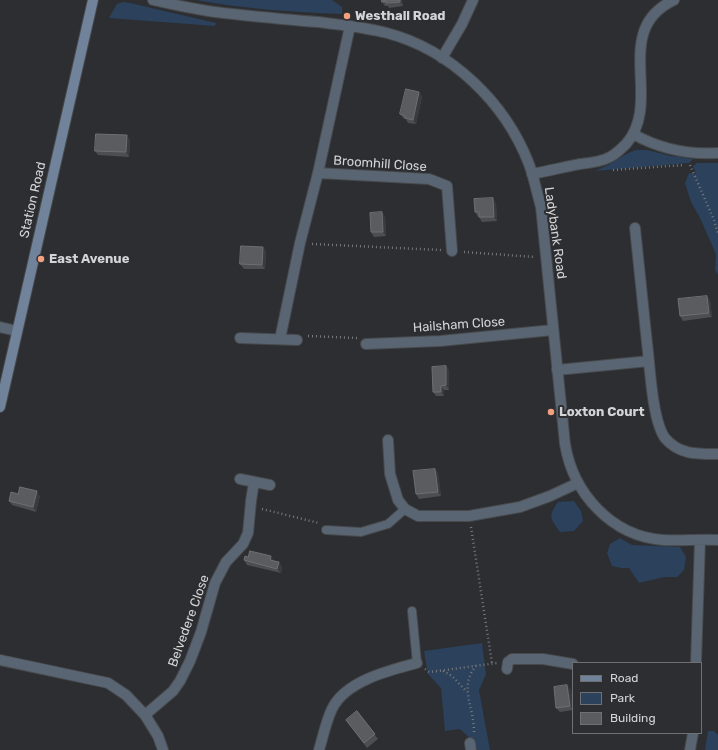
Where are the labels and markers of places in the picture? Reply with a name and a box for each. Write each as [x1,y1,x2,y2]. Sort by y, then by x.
place label: Westhall Road [355,8,446,24]
marker: Westhall Road [342,11,352,21]
place label: East Avenue [49,251,129,267]
marker: East Avenue [36,254,46,264]
place label: Loxton Court [559,404,645,420]
marker: Loxton Court [546,407,556,417]

